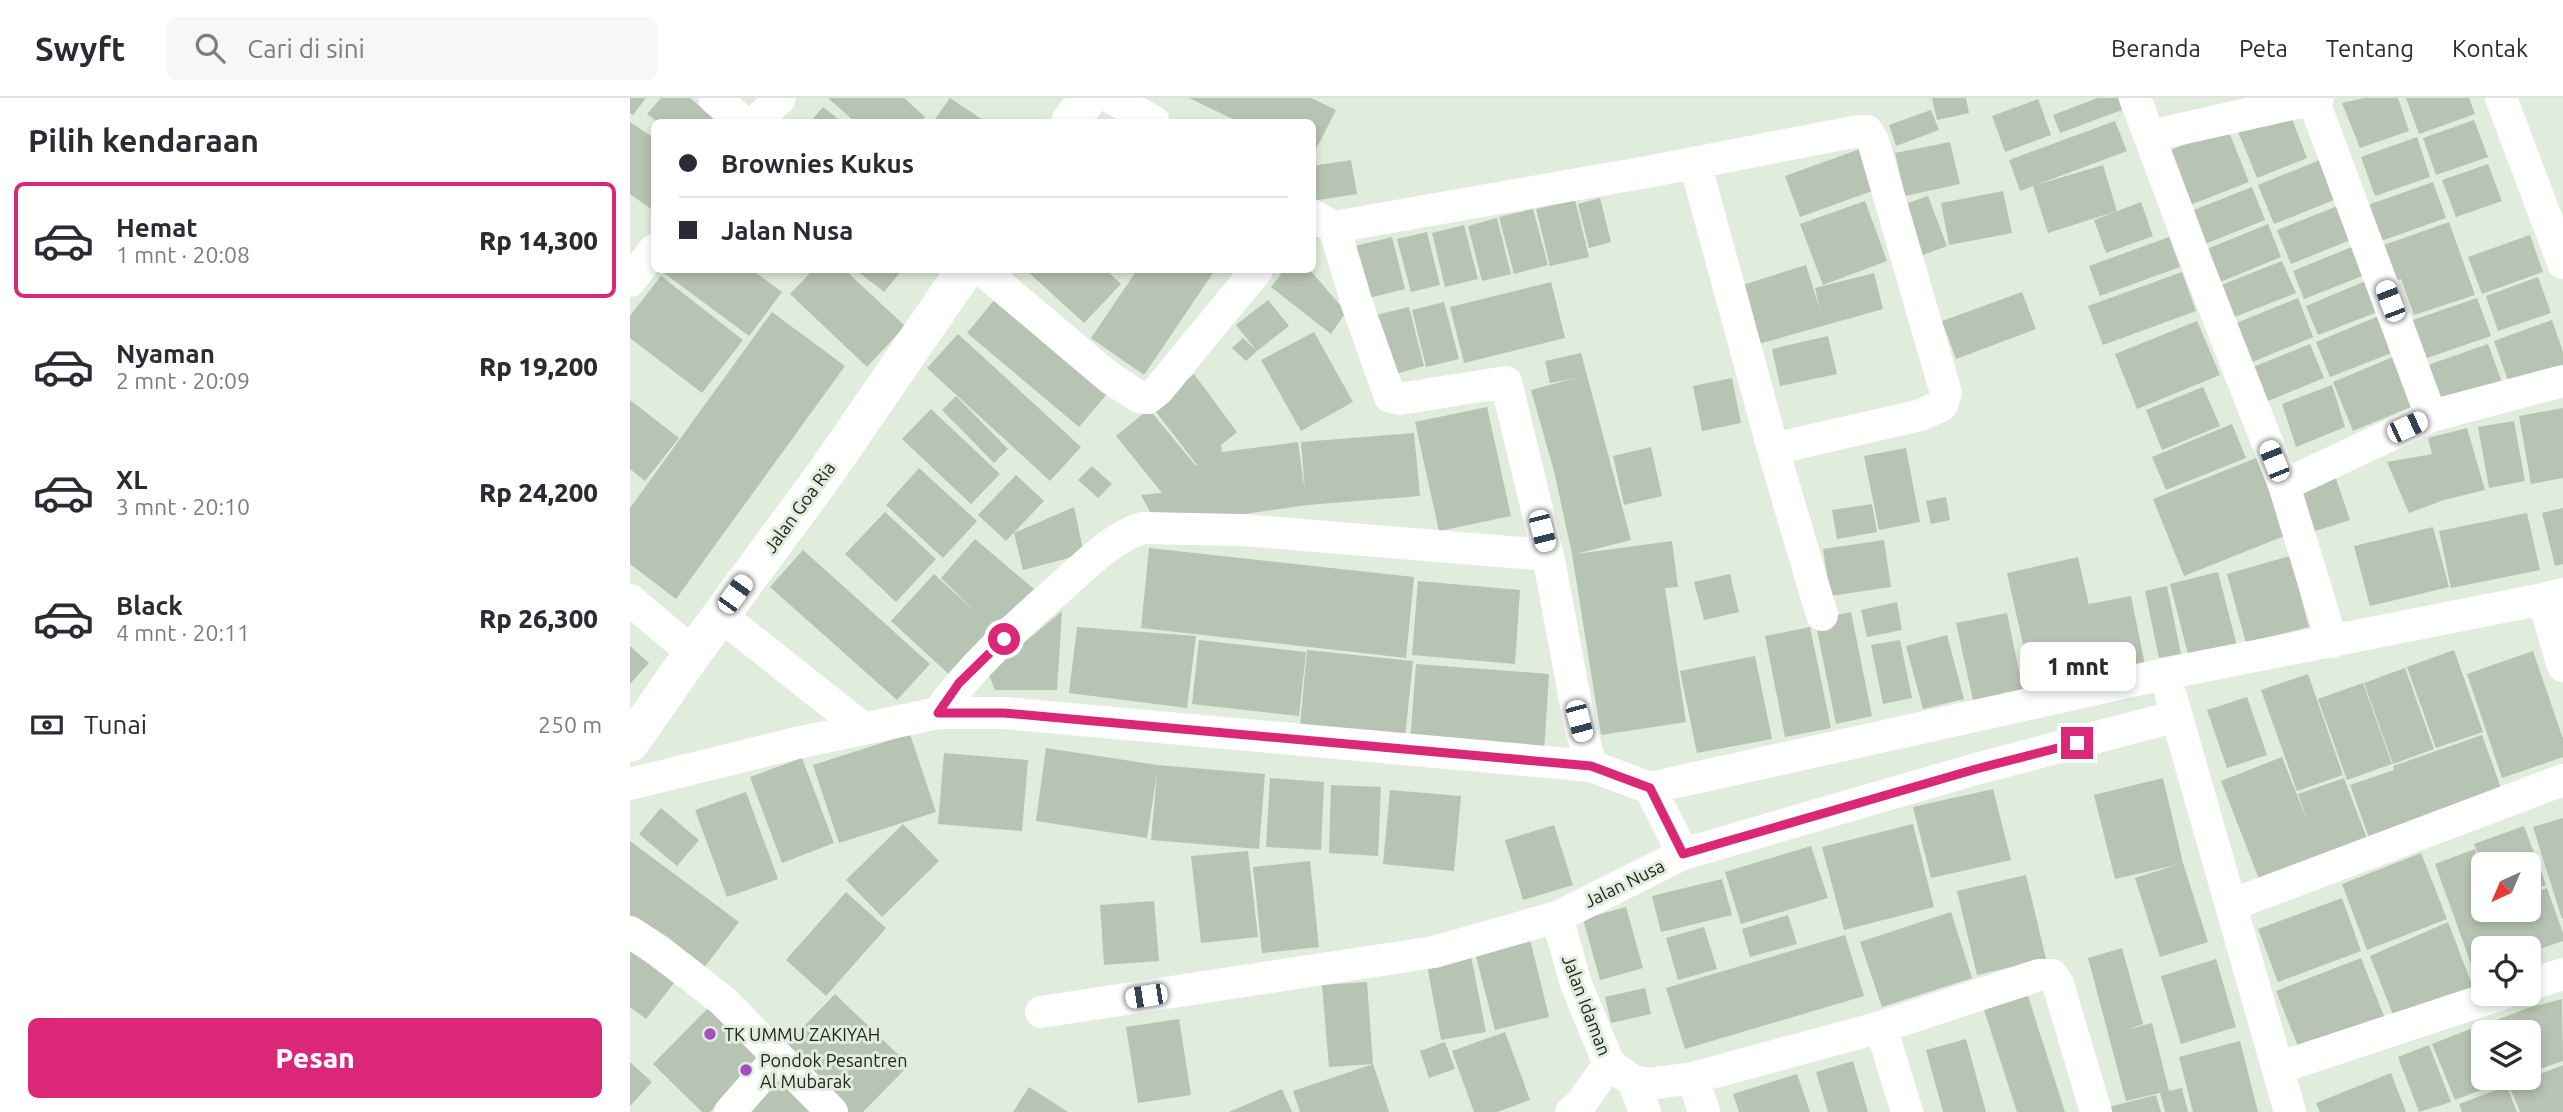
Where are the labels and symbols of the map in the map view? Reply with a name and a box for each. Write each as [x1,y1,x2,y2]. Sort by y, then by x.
car [2373,278,2408,324]
car [2384,409,2431,445]
car [2257,438,2292,484]
street label: Jalan Goa Ria [759,458,839,556]
car [1527,508,1558,554]
car [715,571,756,617]
route start [988,623,1020,655]
callout: 1 mnt [2019,642,2135,690]
car [1564,698,1595,744]
route end [2061,727,2093,759]
north arrow [2471,852,2541,922]
street label: Jalan Nusa [1581,855,1667,911]
street label: Jalan Idaman [1559,952,1615,1058]
car [1124,982,1169,1010]
place label: TK UMMU ZAKIYAH [724,1024,880,1044]
marker: TK UMMU ZAKIYAH [702,1026,718,1042]
place label: Pondok Pesantren Al Mubarak [760,1050,907,1091]
marker: Pondok Pesantren Al Mubarak [738,1062,754,1078]

